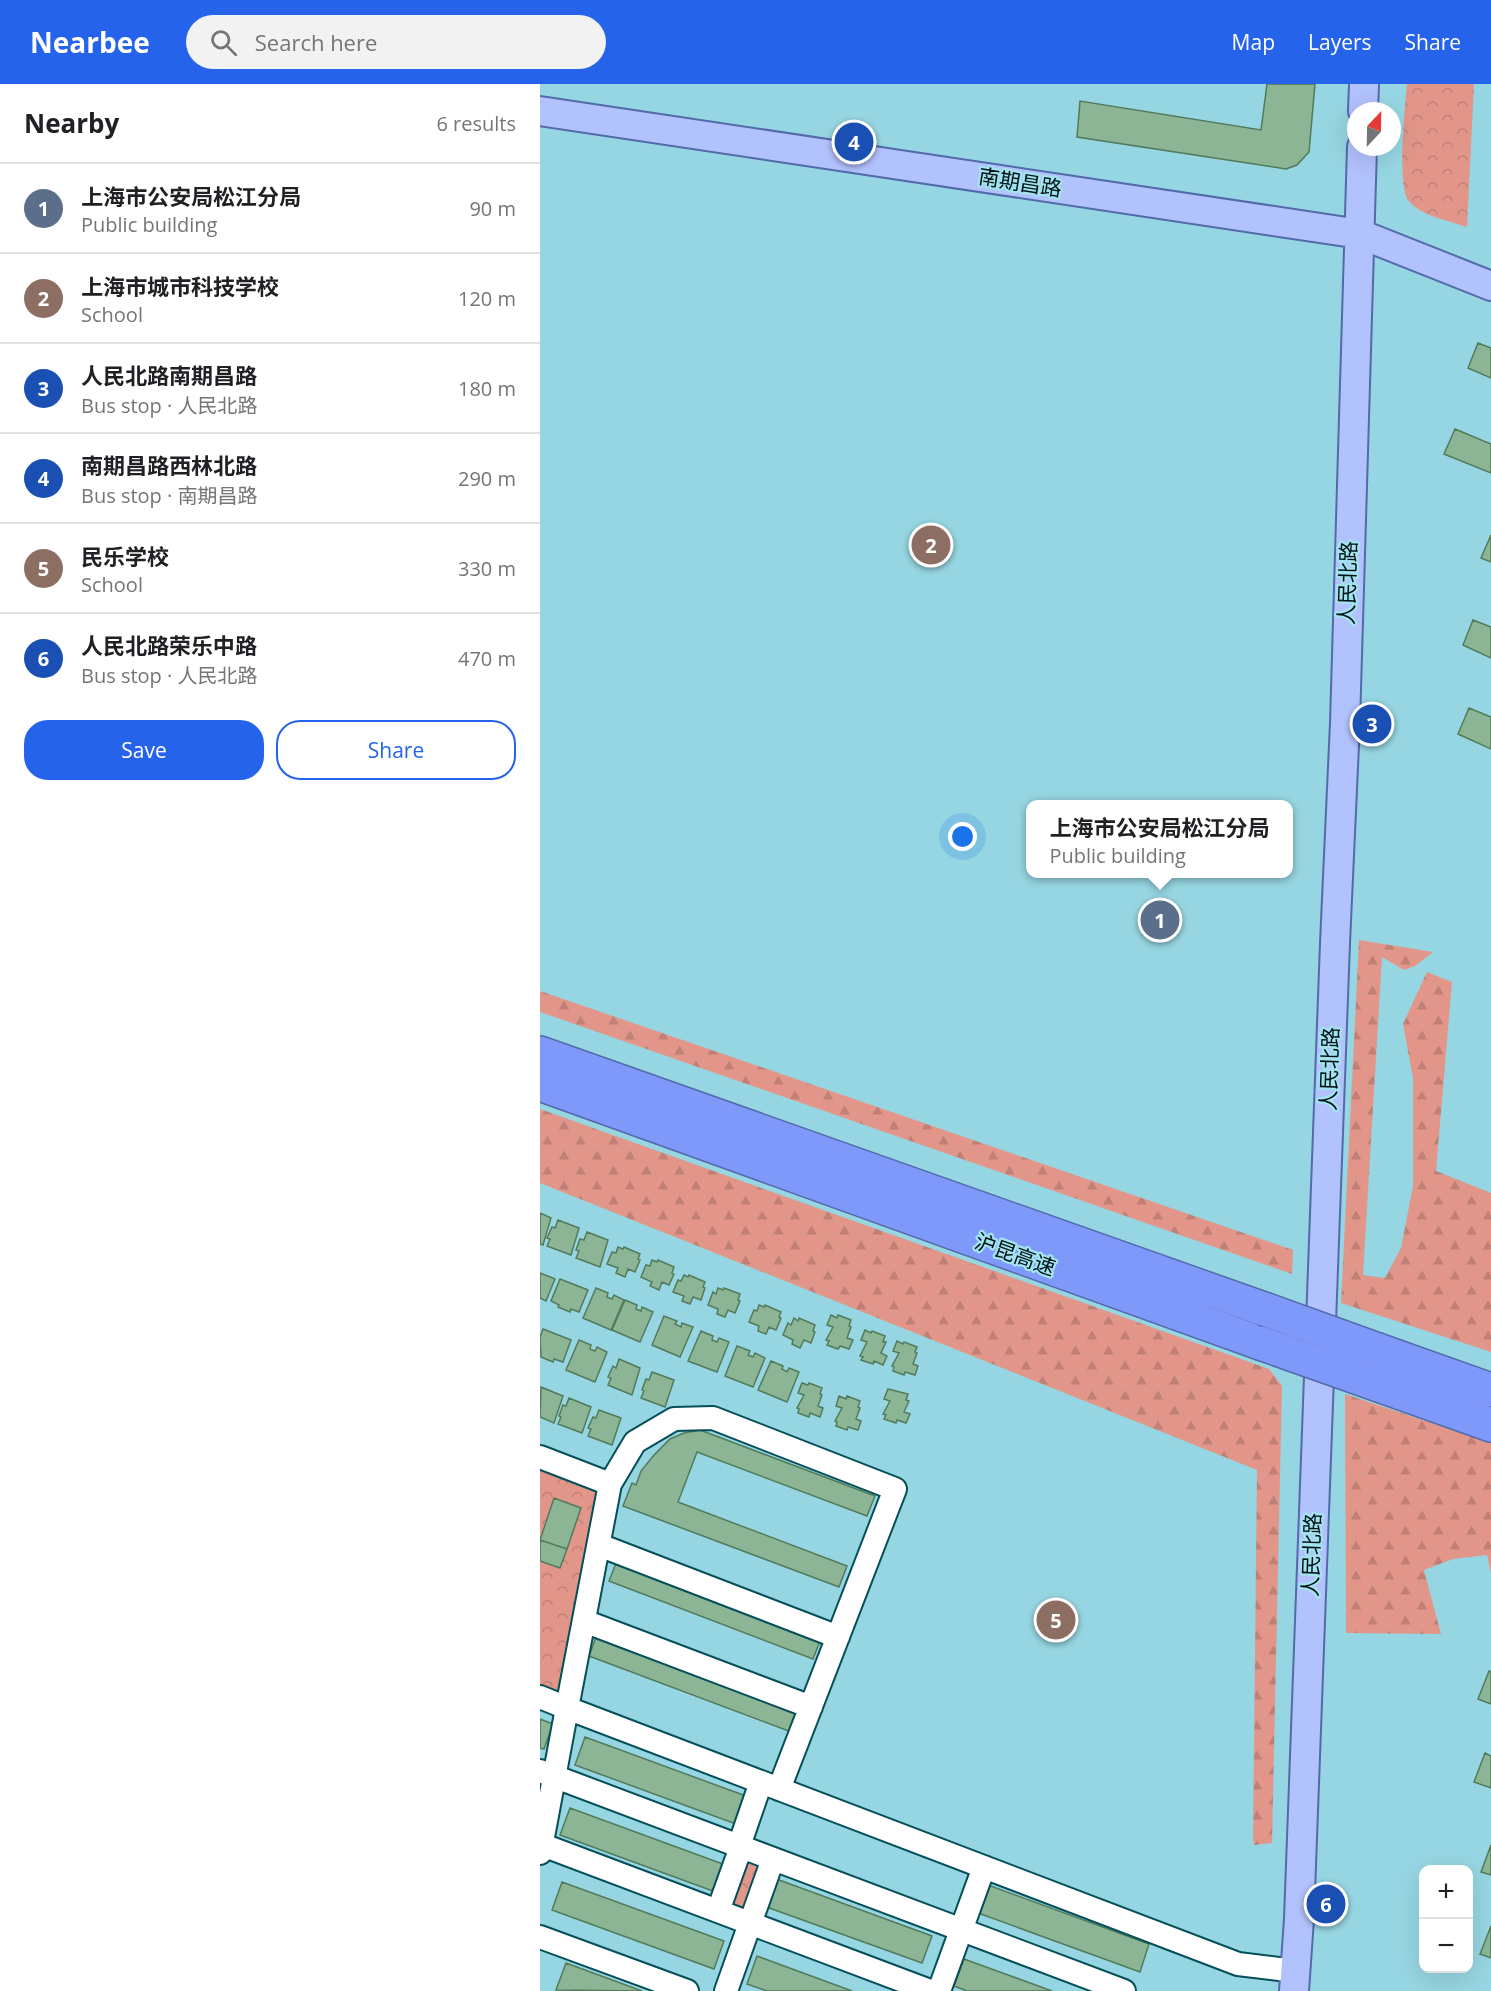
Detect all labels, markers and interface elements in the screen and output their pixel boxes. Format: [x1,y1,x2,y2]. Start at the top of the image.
search box [186,15,606,69]
text: Nearbee [30,23,150,61]
icon: search [207,26,240,59]
text: Search here [255,27,377,57]
text: Map [1232,28,1275,56]
text: Layers [1308,28,1372,56]
text: Share [1405,28,1461,56]
north arrow [1347,102,1401,156]
text: Nearby [24,105,119,141]
text: 6 results [436,110,516,137]
pin: 4 [834,120,874,164]
street label: 南期昌路 [976,162,1064,202]
text: 上海市公安局松江分局 [81,181,301,211]
text: 1 [38,195,49,222]
text: 90 m [469,195,516,222]
text: Public building [81,211,217,238]
text: 上海市城市科技学校 [81,271,279,301]
text: 2 [38,285,49,312]
text: 120 m [458,285,516,312]
text: School [81,301,143,328]
text: 人民北路南期昌路 [81,360,257,390]
text: 3 [38,375,49,402]
text: 180 m [458,375,516,402]
text: Bus stop · 人民北路 [81,392,257,419]
text: 南期昌路西林北路 [81,450,257,480]
text: 4 [38,465,49,492]
text: 290 m [458,465,516,492]
text: Bus stop · 南期昌路 [81,482,257,509]
pin: 2 [912,522,950,568]
text: 民乐学校 [81,541,169,571]
street label: 人民北路 [1332,541,1362,625]
text: 5 [38,555,49,582]
text: 330 m [458,555,516,582]
text: School [81,571,143,598]
text: 人民北路荣乐中路 [81,630,257,660]
text: 6 [38,645,49,672]
text: 470 m [458,645,516,672]
text: Bus stop · 人民北路 [81,662,257,689]
pin: 3 [1352,702,1392,746]
button: Save [24,720,264,780]
button: Share [276,720,516,780]
popup [1026,800,1293,878]
text: 上海市公安局松江分局 [1049,812,1270,842]
your location [948,822,977,851]
text: Public building [1049,842,1186,869]
pin: 1 [1140,898,1180,942]
street label: 人民北路 [1314,1027,1344,1111]
street label: 沪昆高速 [971,1227,1060,1282]
street label: 人民北路 [1296,1513,1326,1597]
pin: 5 [1036,1598,1076,1642]
map controls [1419,1865,1473,1973]
button: + [1419,1865,1473,1919]
pin: 6 [1306,1882,1346,1926]
button: − [1419,1919,1473,1973]

